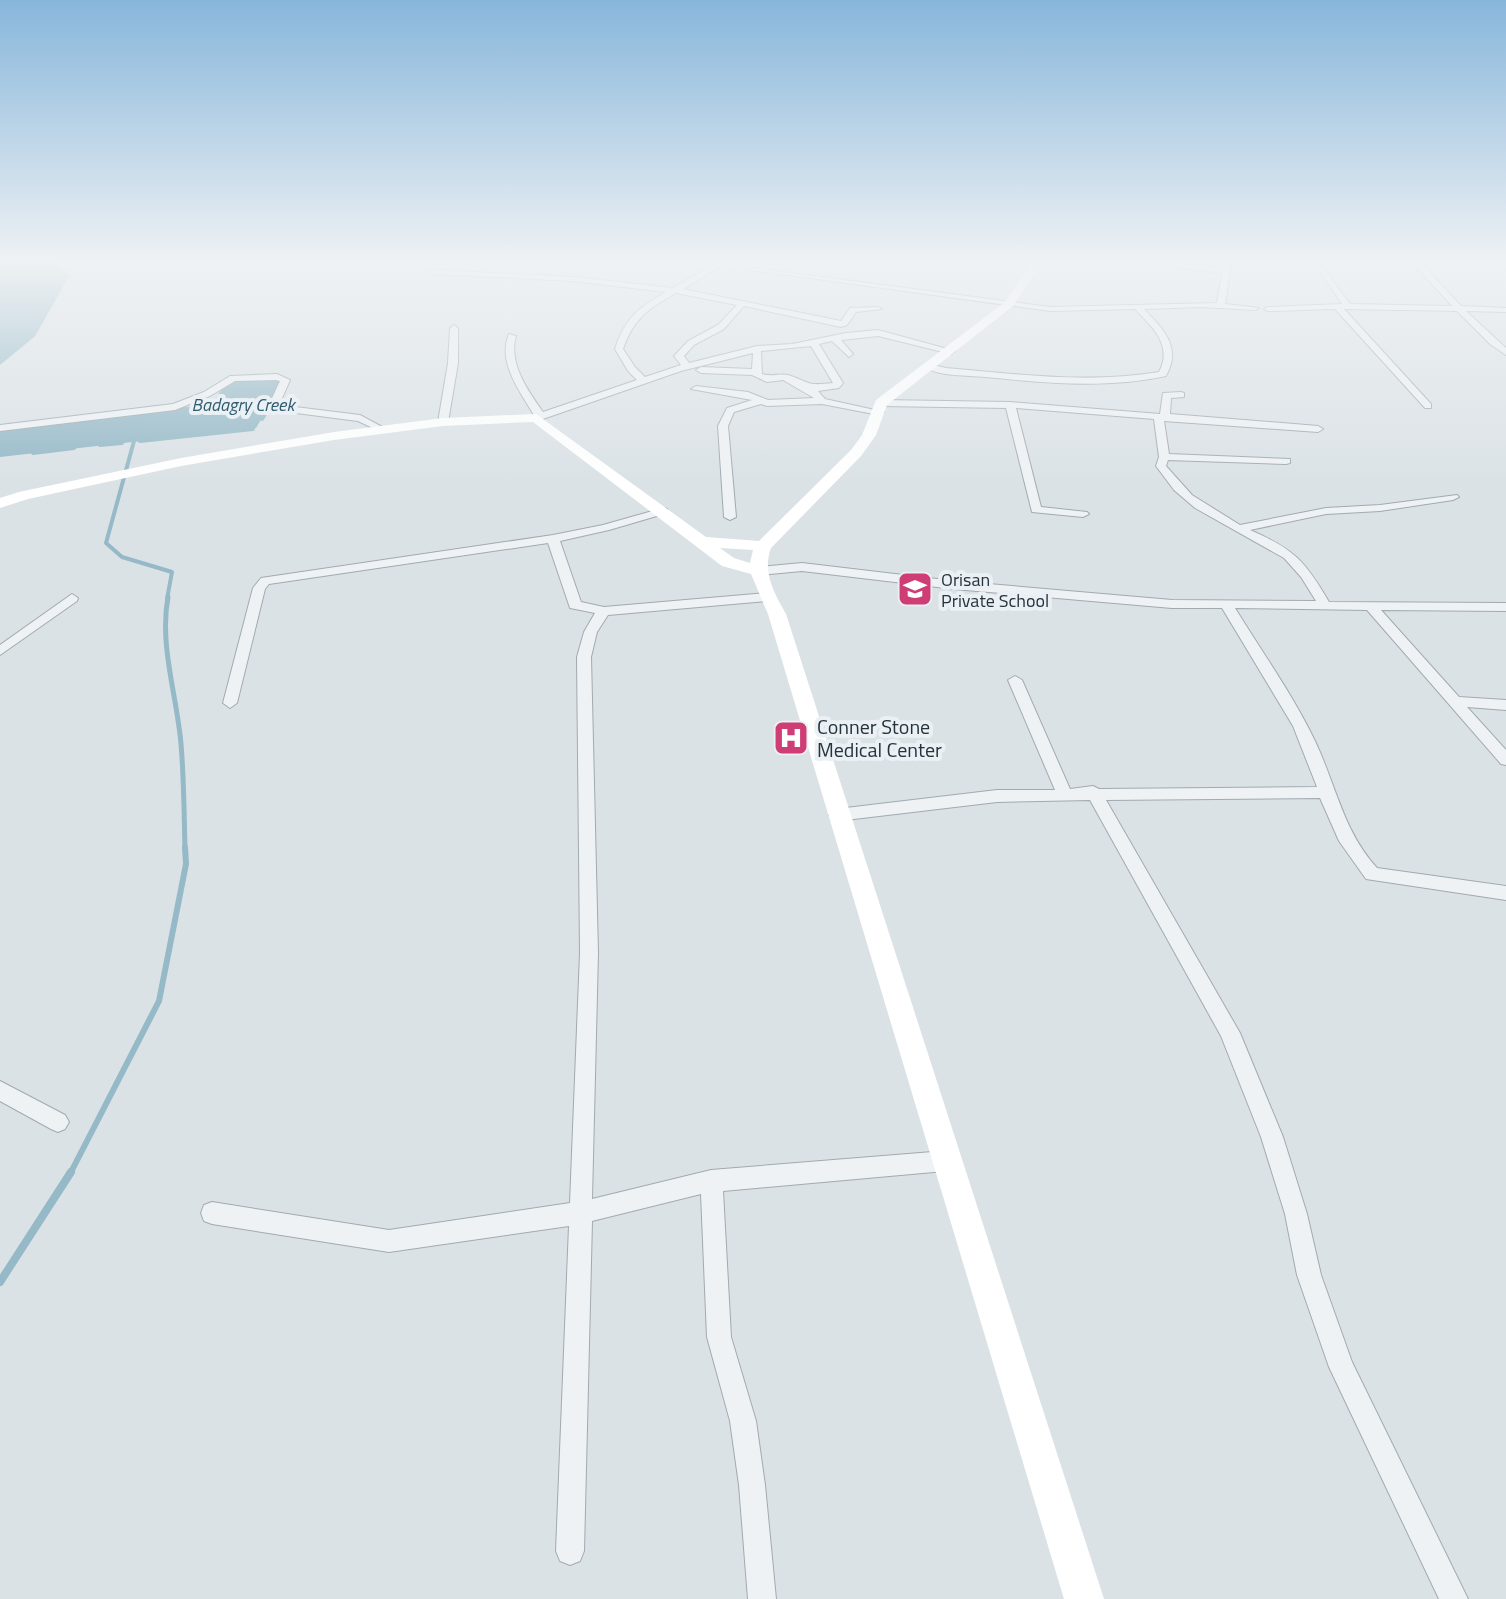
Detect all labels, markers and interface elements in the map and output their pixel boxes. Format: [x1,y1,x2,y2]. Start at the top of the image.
water label: Badagry Creek [192,391,296,418]
place label: Orisan Private School [941,566,1049,614]
school or university icon: Orisan Private School [896,570,934,608]
place label: Conner Stone Medical Center [817,711,942,765]
hospital icon: Conner Stone Medical Center [772,719,810,757]

